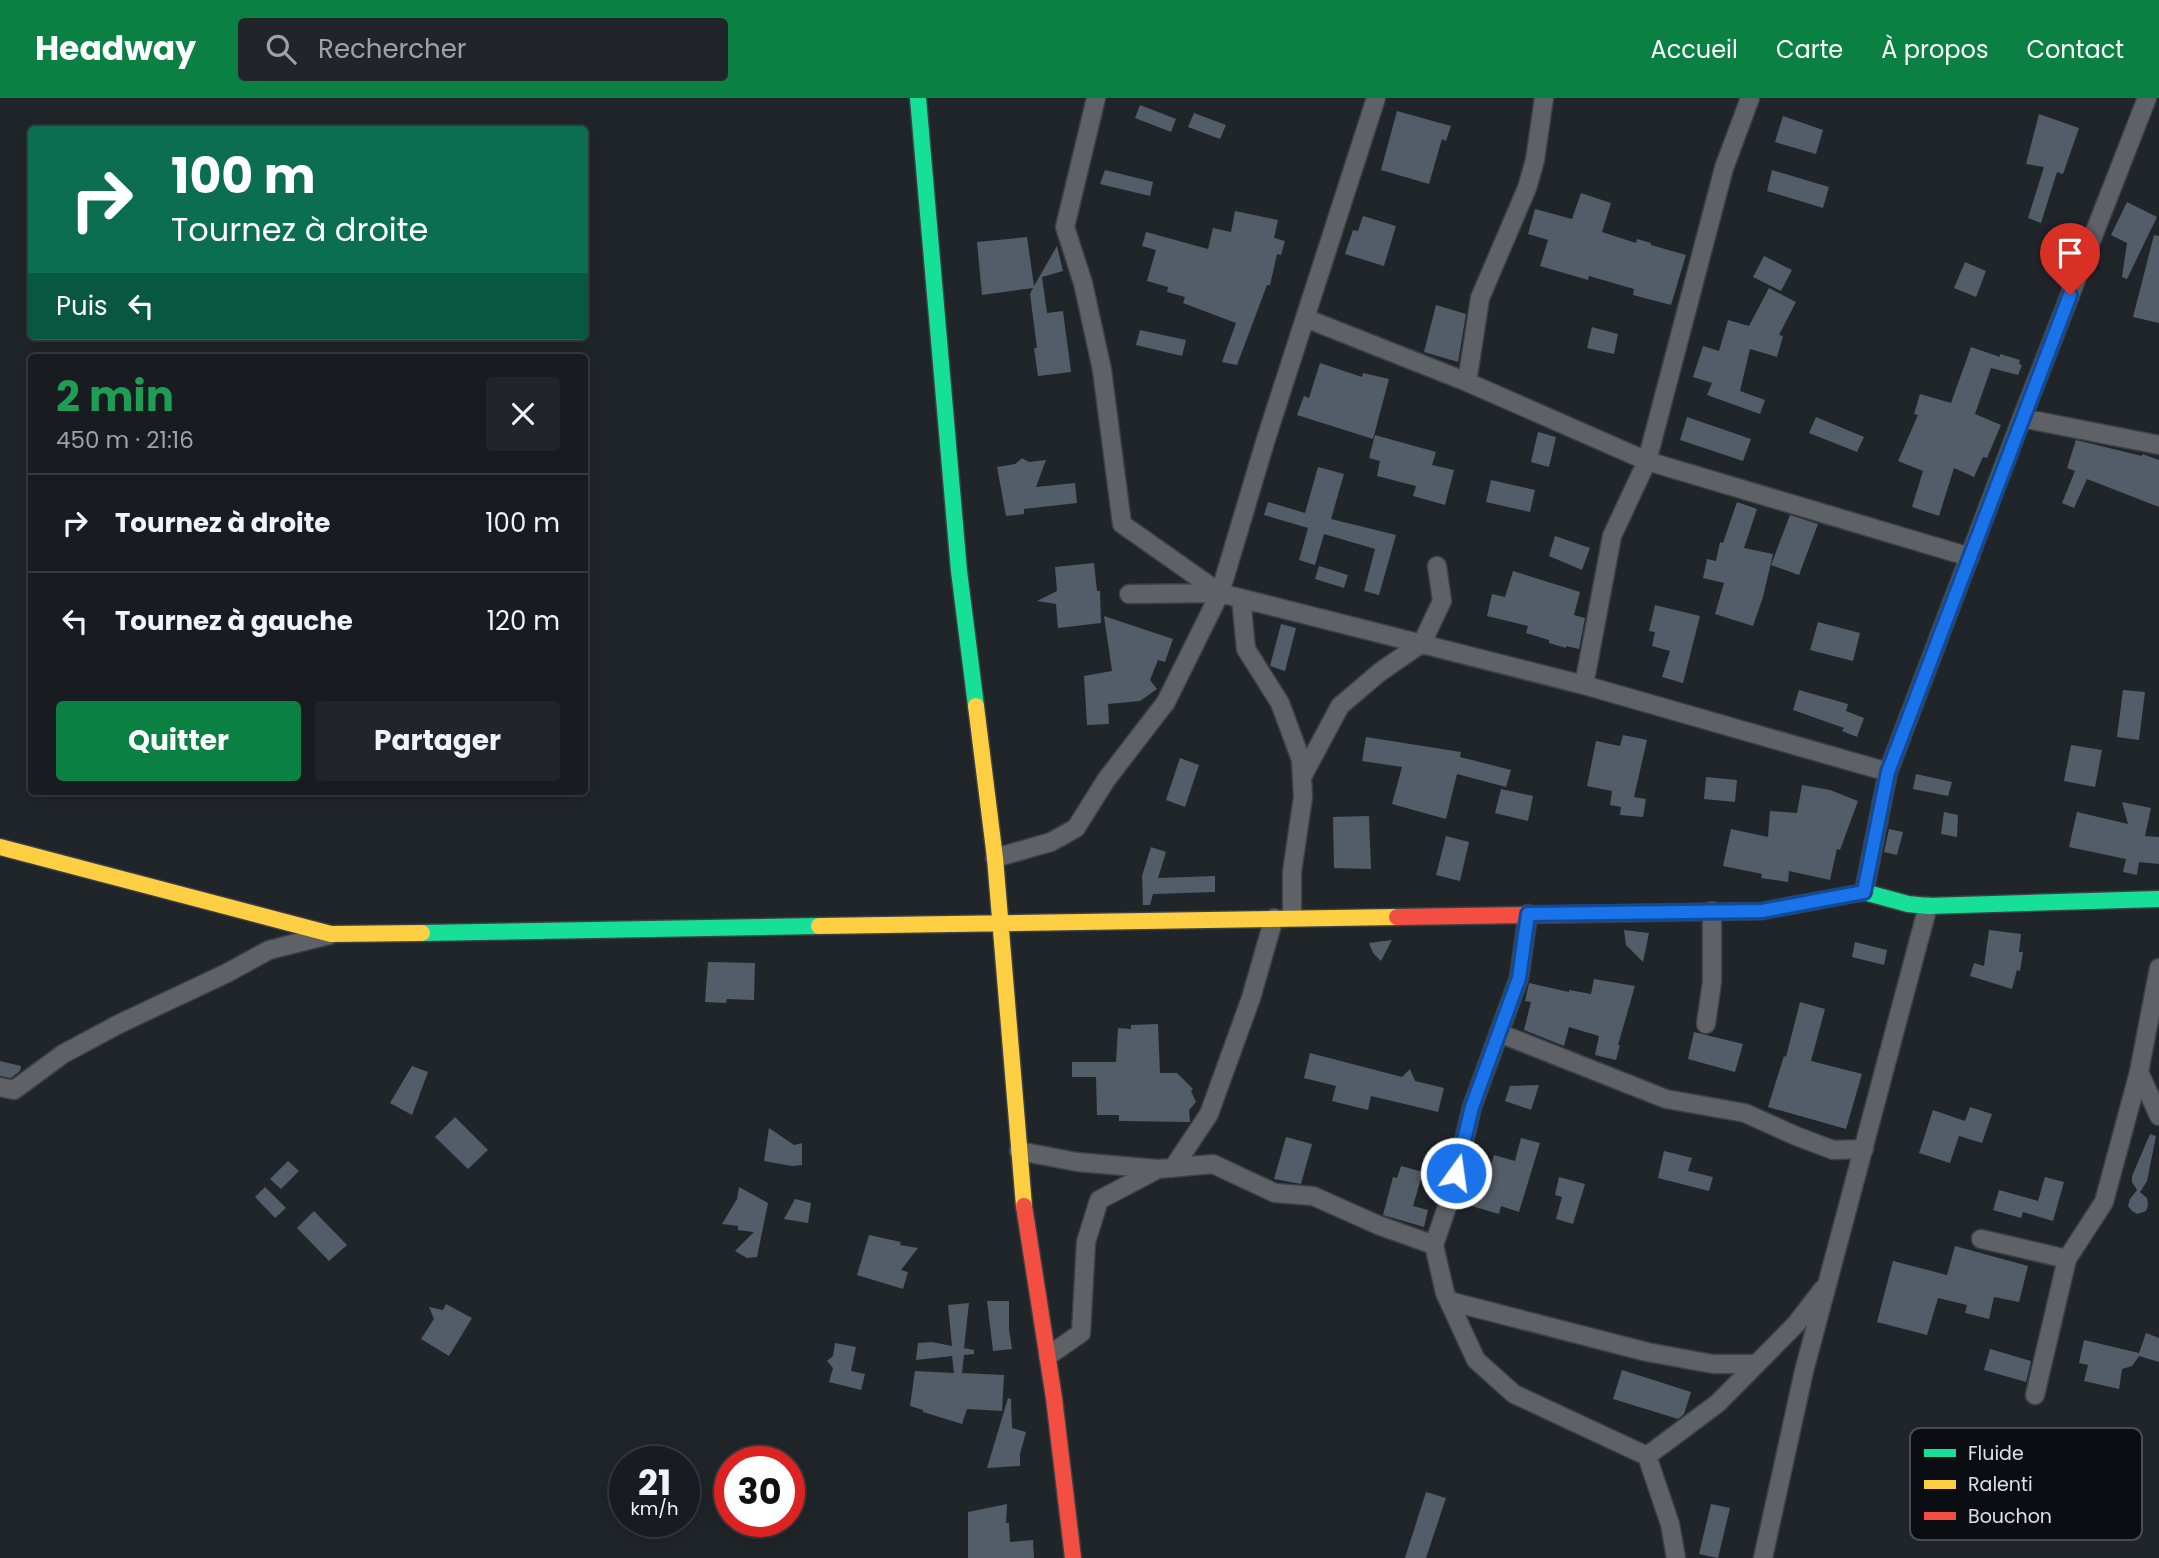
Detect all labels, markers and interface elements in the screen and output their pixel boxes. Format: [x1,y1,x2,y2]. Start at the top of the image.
search box [238,18,728,81]
text: Headway [35,25,196,72]
icon: search [262,30,300,68]
text: Rechercher [318,31,467,67]
text: Accueil [1651,33,1738,66]
text: Carte [1776,33,1843,66]
text: À propos [1881,33,1988,66]
text: Contact [2026,33,2124,66]
text: 100 m [171,142,316,210]
icon: right [56,154,147,245]
text: Tournez à droite [171,207,428,252]
pin [2040,223,2100,295]
icon: arrive [2051,234,2089,272]
icon: left [122,287,160,325]
text: Puis [56,288,108,324]
text: 2 min [56,367,174,426]
button: close [486,377,560,451]
text: 450 m · 21:16 [56,424,194,456]
icon: right [56,504,94,542]
text: Tournez à droite [115,505,330,541]
text: 100 m [485,505,560,541]
icon: left [56,602,94,640]
text: Tournez à gauche [115,603,353,639]
text: 120 m [487,603,560,639]
button: Quitter [56,701,301,781]
button: Partager [315,701,560,781]
position arrow [1419,1136,1493,1210]
legend [1910,1428,2142,1540]
text: Fluide [1968,1440,2024,1467]
speed limit sign: 30 [714,1446,805,1537]
text: 21 [638,1458,671,1507]
text: Ralenti [1968,1471,2033,1498]
text: km/h [631,1496,678,1521]
text: Bouchon [1968,1503,2052,1530]

